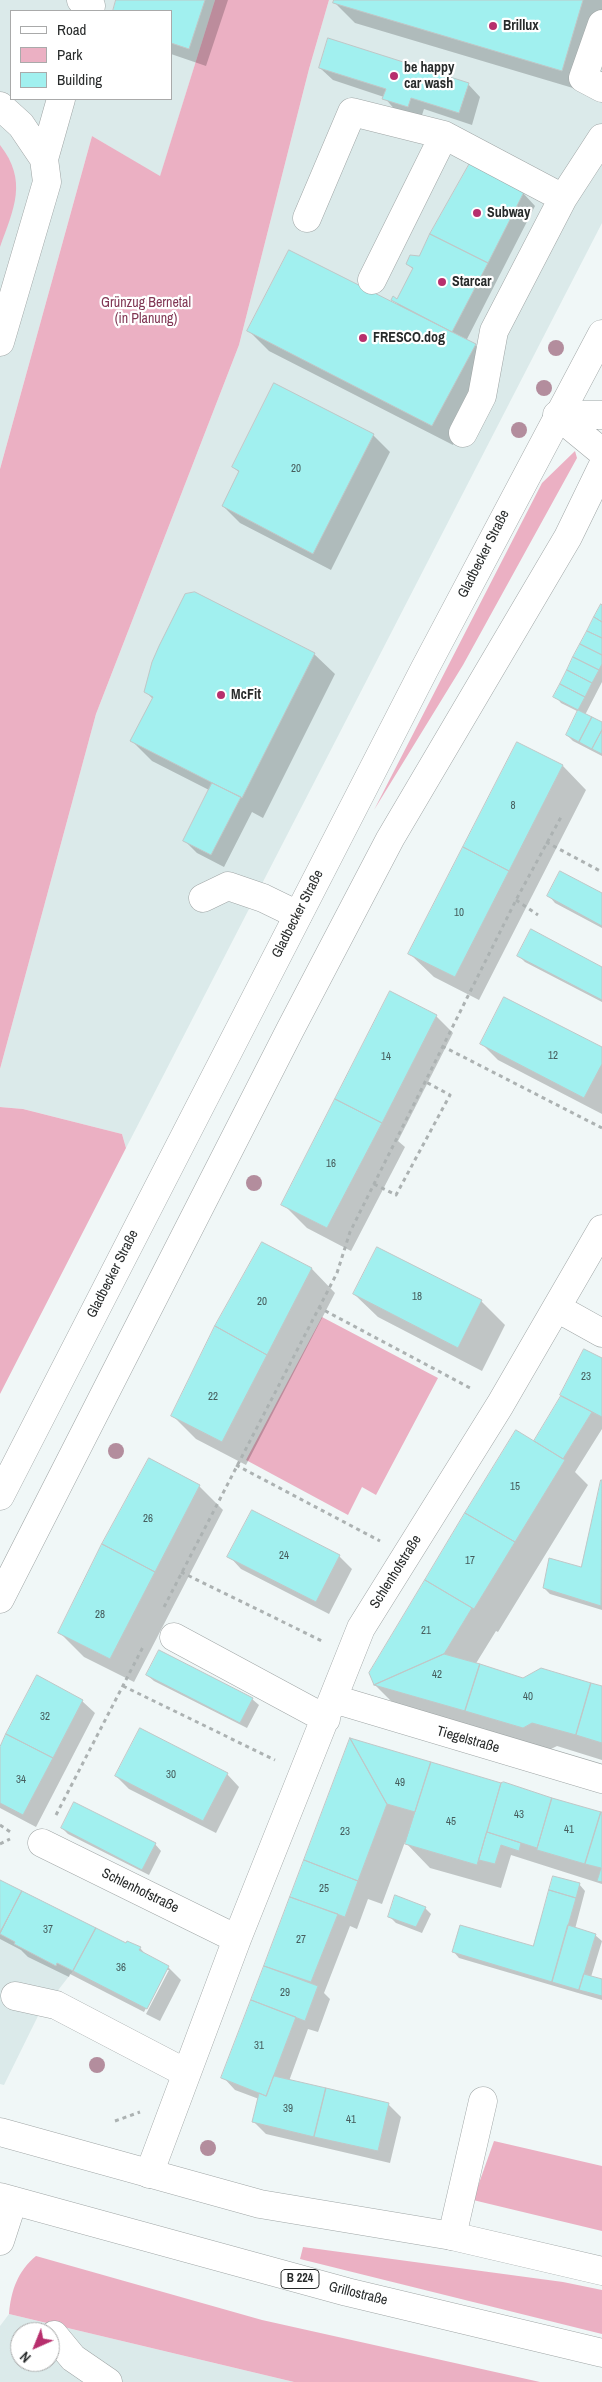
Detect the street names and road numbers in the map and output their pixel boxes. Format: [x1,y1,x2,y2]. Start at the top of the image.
street label: Gladbecker Straße [455,507,513,601]
street label: Gladbecker Straße [269,867,327,961]
street label: Gladbecker Straße [84,1227,142,1321]
street label: Schlenhofstraße [367,1532,425,1612]
street label: Tiegelstraße [435,1723,501,1757]
street label: Schlenhofstraße [99,1865,181,1917]
road number: B 224 [281,2270,319,2288]
street label: Grillostraße [327,2279,389,2309]

